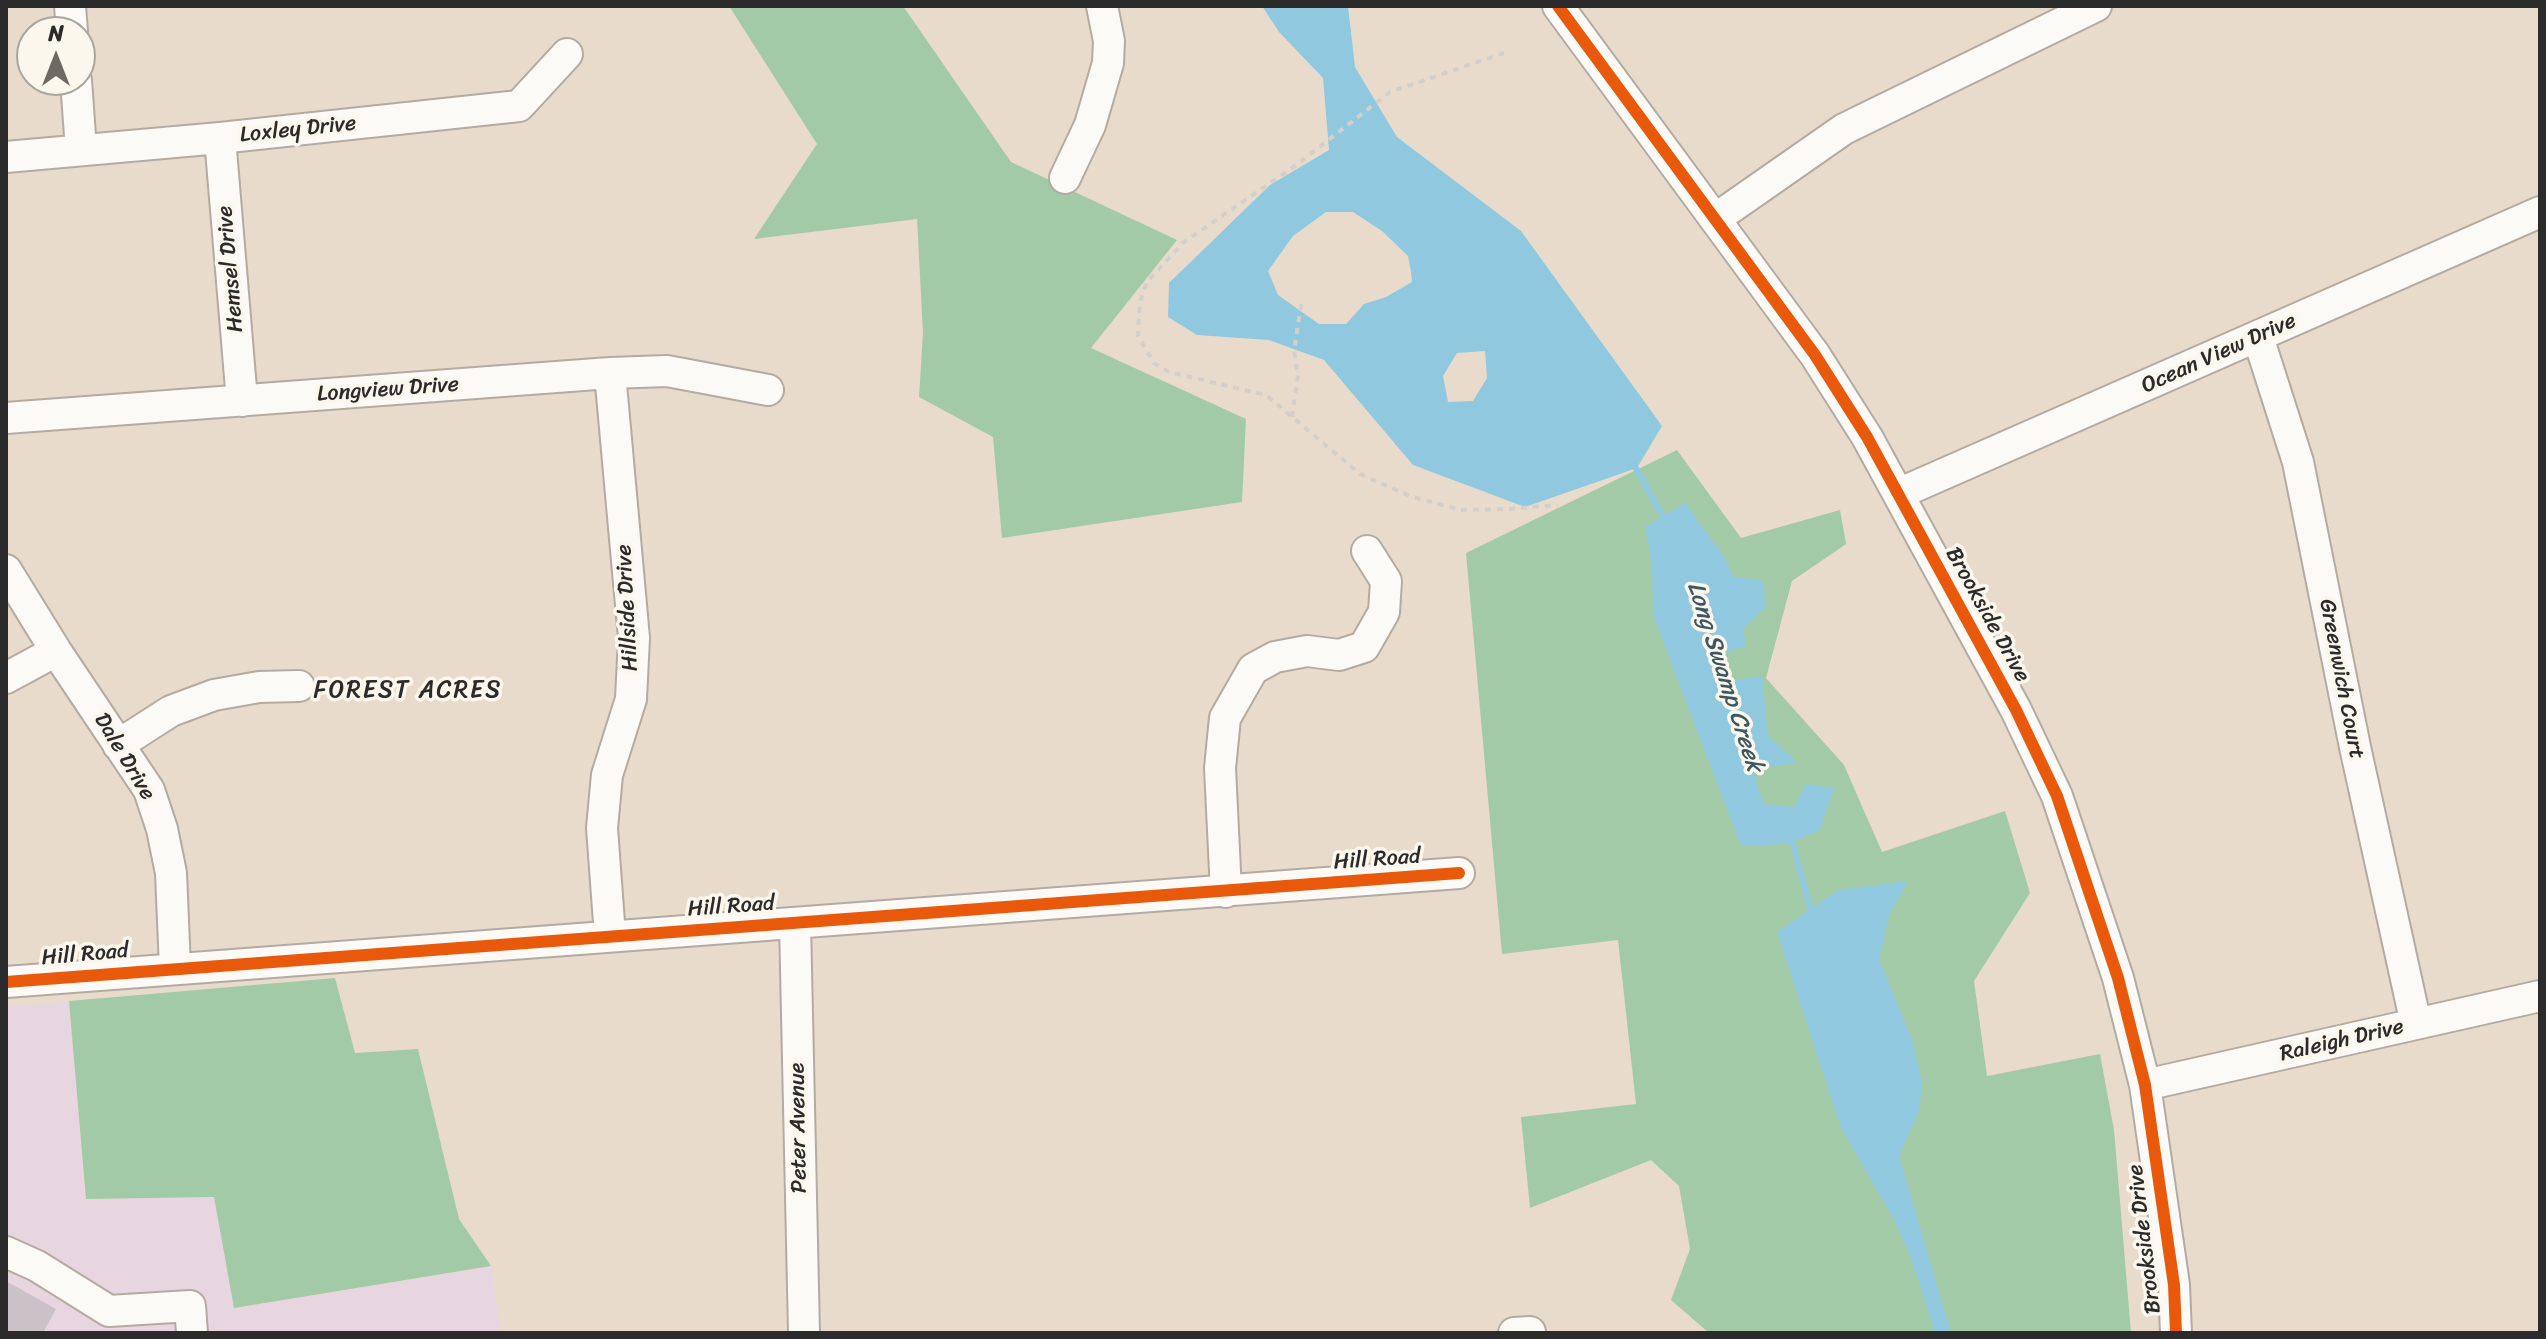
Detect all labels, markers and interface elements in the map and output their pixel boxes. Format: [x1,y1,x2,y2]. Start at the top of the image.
text: N [48,14,64,53]
north arrow [16,16,96,96]
street label: Loxley Drive [238,111,358,149]
street label: Hemsel Drive [212,205,250,333]
street label: Ocean View Drive [2138,308,2300,400]
street label: Longview Drive [316,372,460,408]
street label: Brookside Drive [1939,543,2035,687]
street label: Hillside Drive [611,544,645,672]
water label: Long Swamp Creek [1680,578,1768,776]
street label: Greenwich Court [2313,597,2369,761]
district label: FOREST ACRES [316,677,500,705]
street label: Dale Drive [88,709,160,805]
street label: Hill Road [1333,844,1421,876]
street label: Hill Road [687,891,775,923]
street label: Hill Road [40,938,130,972]
street label: Raleigh Drive [2278,1014,2406,1068]
street label: Peter Avenue [785,1063,813,1193]
street label: Brookside Drive [2123,1163,2167,1315]

